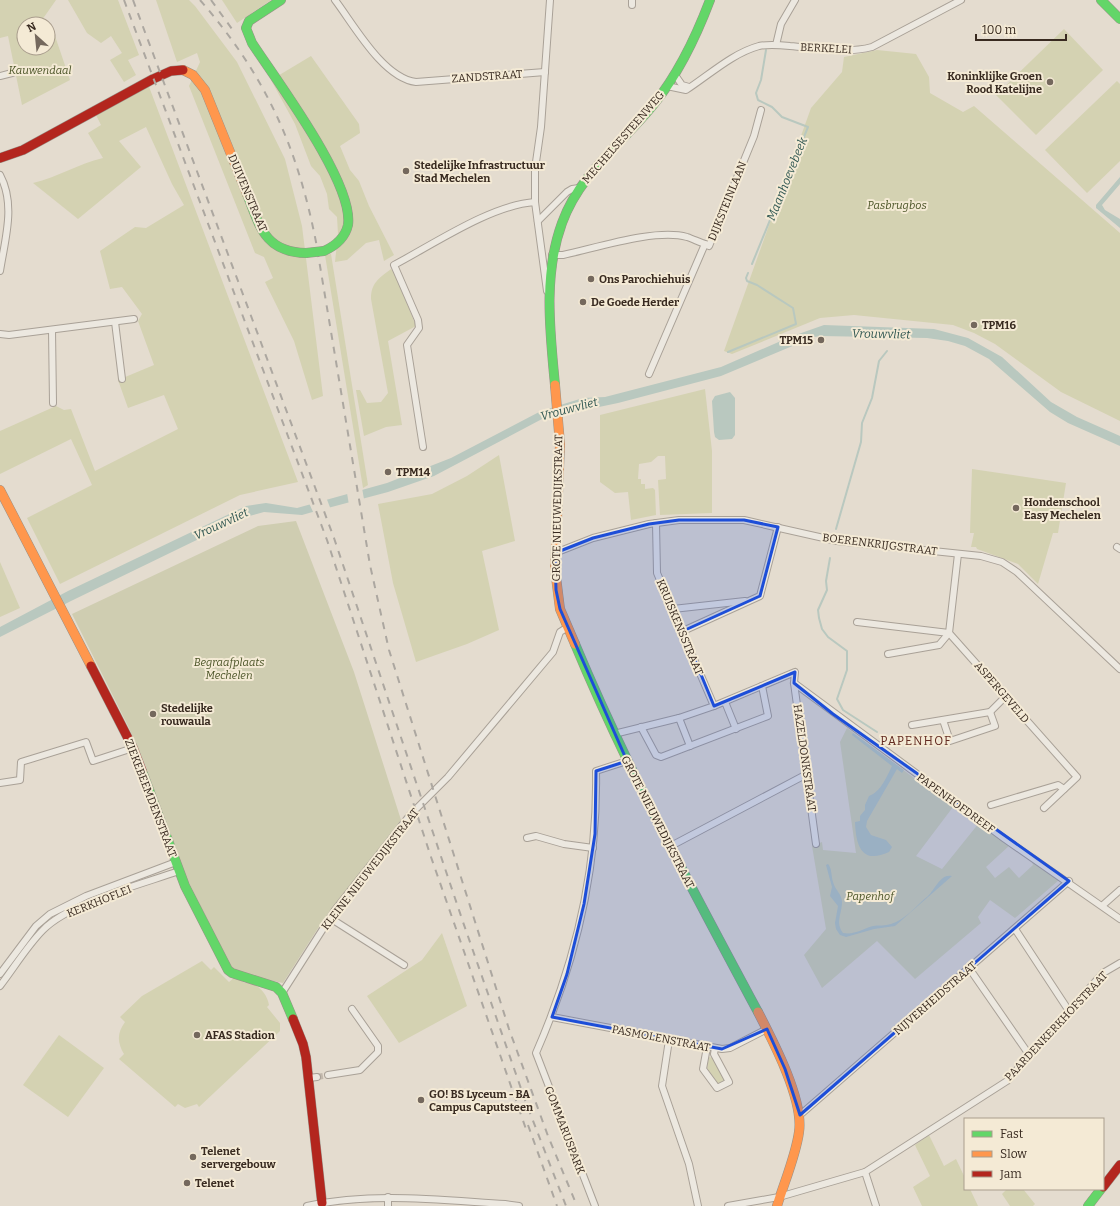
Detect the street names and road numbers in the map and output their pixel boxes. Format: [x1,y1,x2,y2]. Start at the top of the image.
street label: BERKELEI [800,41,852,56]
street label: ZANDSTRAAT [451,67,524,85]
street label: MECHELSESTEENWEG [580,88,667,186]
street label: DUIVENSTRAAT [225,152,270,234]
street label: DIJKSTEINLAAN [706,159,749,243]
street label: GROTE NIEUWEDIJKSTRAAT [550,434,565,582]
street label: BOERENKRIJGSTRAAT [822,531,939,558]
street label: KRUISKENSSTRAAT [653,577,706,678]
street label: ASPERGEVELD [972,659,1032,726]
street label: HAZELDONKSTRAAT [791,703,819,813]
street label: ZIEKEBEEMDENSTRAAT [122,737,179,860]
street label: GROTE NIEUWEDIJKSTRAAT [618,754,697,891]
street label: PAPENHOFDREEF [914,771,997,836]
street label: KLEINE NIEUWEDIJKSTRAAT [319,805,422,933]
street label: KERKHOFLEI [65,883,134,920]
street label: NIJVERHEIDSTRAAT [891,959,980,1038]
street label: PAARDENKERKHOFSTRAAT [1002,969,1111,1084]
street label: PASMOLENSTRAAT [611,1023,712,1055]
street label: GOMMARUSPARK [542,1084,587,1176]

